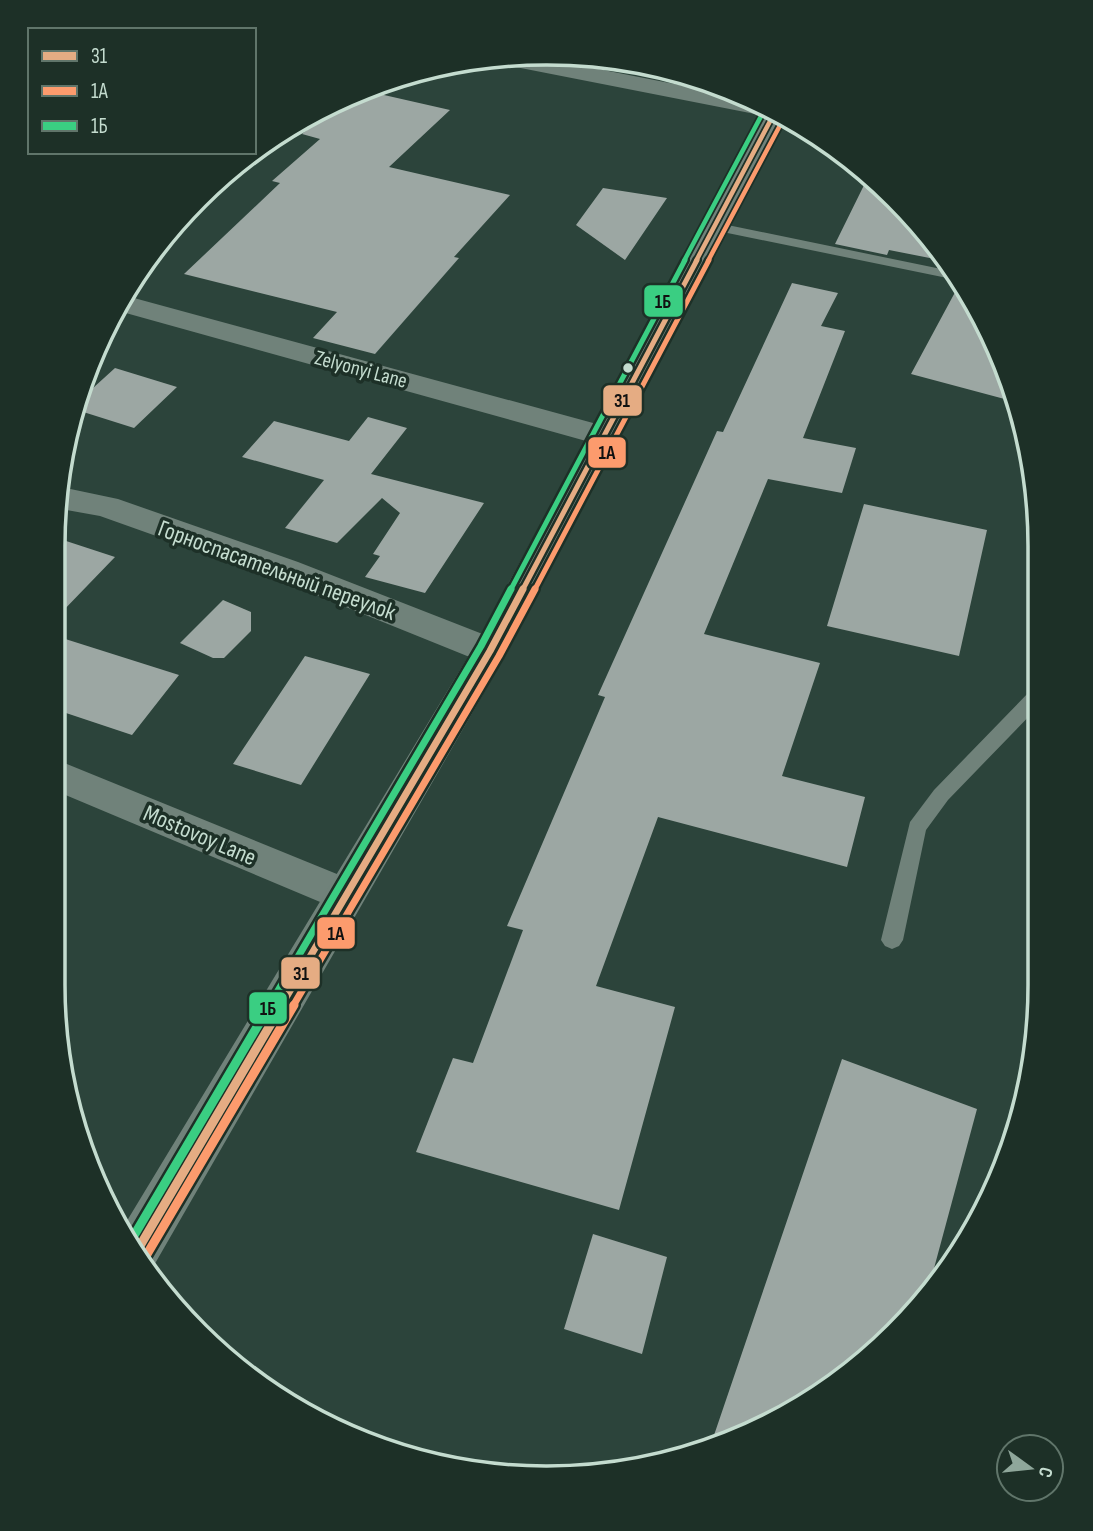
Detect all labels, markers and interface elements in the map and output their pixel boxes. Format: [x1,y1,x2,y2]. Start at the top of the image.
legend [28,28,256,154]
text: 31 [91,44,108,69]
text: 1А [91,79,109,104]
text: 1Б [91,114,108,139]
line badge: 1Б [643,284,684,318]
text: 1Б [655,291,671,314]
street label: Zelyonyi Lane [312,345,410,394]
unlabelled marker [621,361,635,375]
line badge: 31 [602,384,643,417]
text: 31 [614,390,631,413]
line badge: 1А [587,436,627,469]
text: 1А [599,442,616,465]
street label: Горноспасательный переулок [154,514,401,627]
street label: Mostovoy Lane [139,799,261,872]
line badge: 1А [316,916,356,950]
text: 1А [328,923,345,946]
line badge: 31 [280,956,321,990]
text: 31 [293,963,310,986]
line badge: 1Б [248,991,288,1025]
text: 1Б [260,998,276,1021]
north arrow [995,1433,1065,1503]
text: С [1033,1464,1057,1480]

